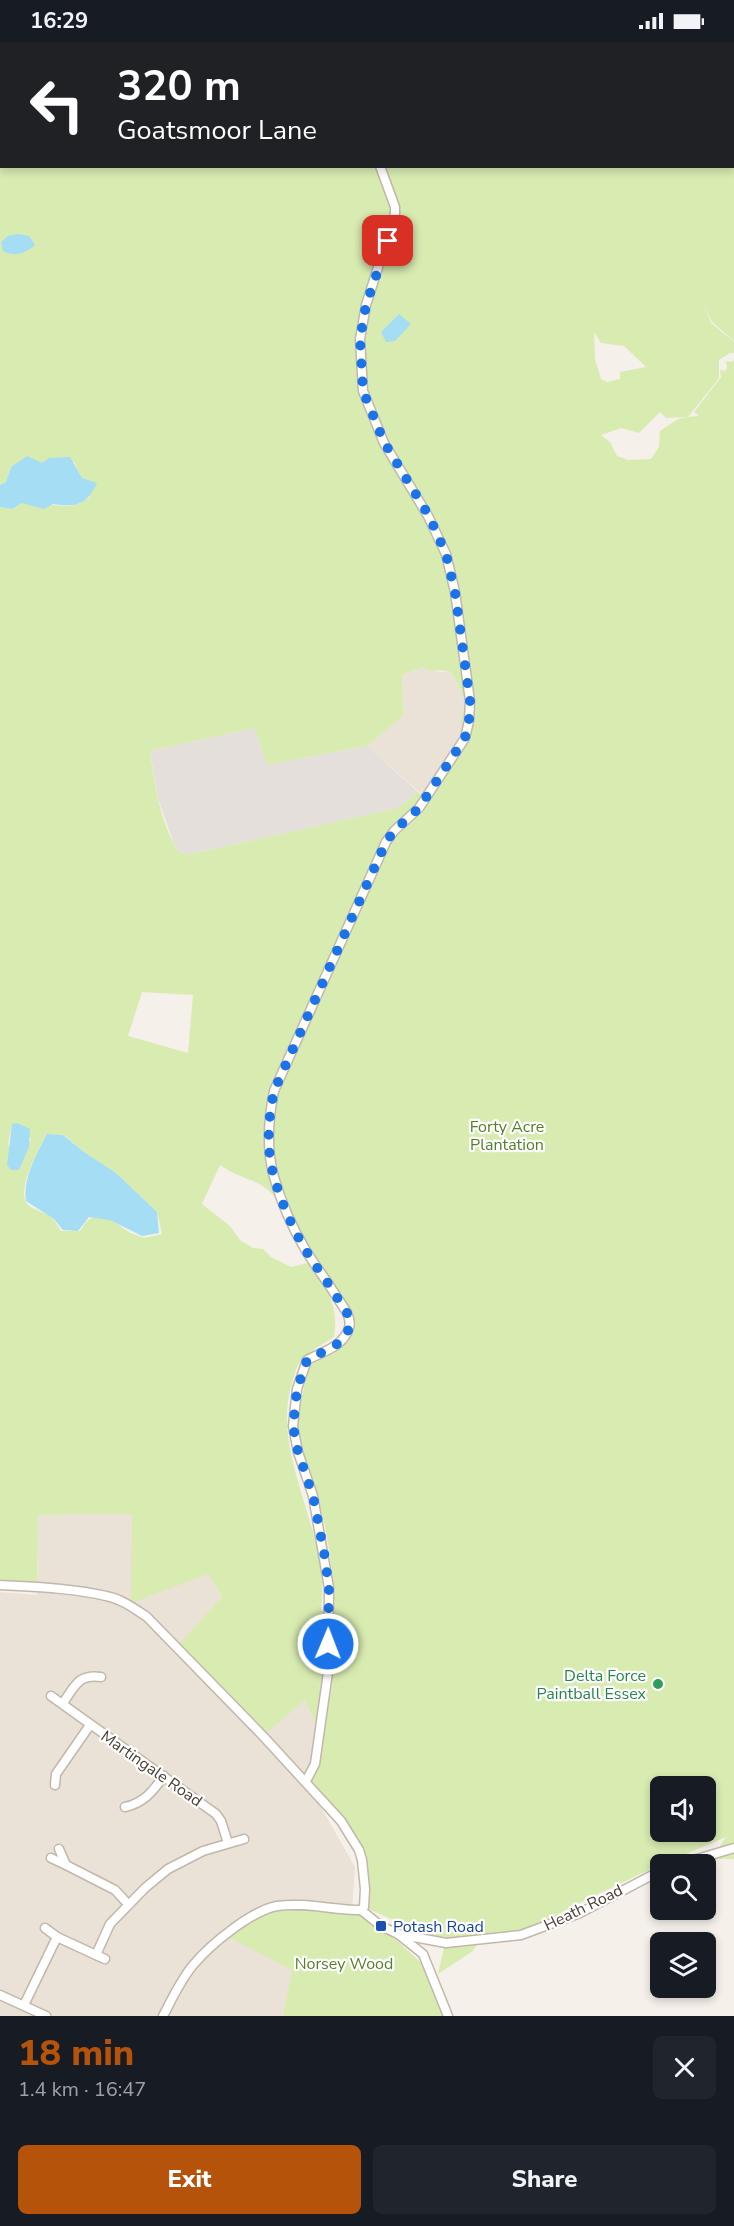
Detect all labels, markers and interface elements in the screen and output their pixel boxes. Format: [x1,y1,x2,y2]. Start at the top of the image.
text: 16:29 [30,6,88,36]
text: 320 m [117,58,241,115]
icon: left [18,66,96,144]
text: Goatsmoor Lane [117,112,317,149]
pin [362,215,413,266]
icon: arrive [371,224,404,257]
park label: Forty Acre Plantation [470,1116,544,1156]
position arrow [296,1612,360,1676]
place label: Delta Force Paintball Essex [537,1665,647,1705]
marker: Delta Force Paintball Essex [651,1677,665,1691]
street label: Martingale Road [96,1726,207,1812]
map controls [650,1776,716,1998]
button: sound [650,1776,716,1842]
button: search [650,1854,716,1920]
street label: Heath Road [540,1879,627,1936]
place label: Potash Road [393,1916,484,1938]
marker: Potash Road [374,1919,388,1933]
button: layers [650,1932,716,1998]
park label: Norsey Wood [295,1953,393,1975]
text: 18 min [18,2029,134,2078]
button: close [653,2036,716,2099]
text: 1.4 km · 16:47 [18,2076,146,2103]
button: Exit [18,2145,361,2214]
button: Share [373,2145,716,2214]

